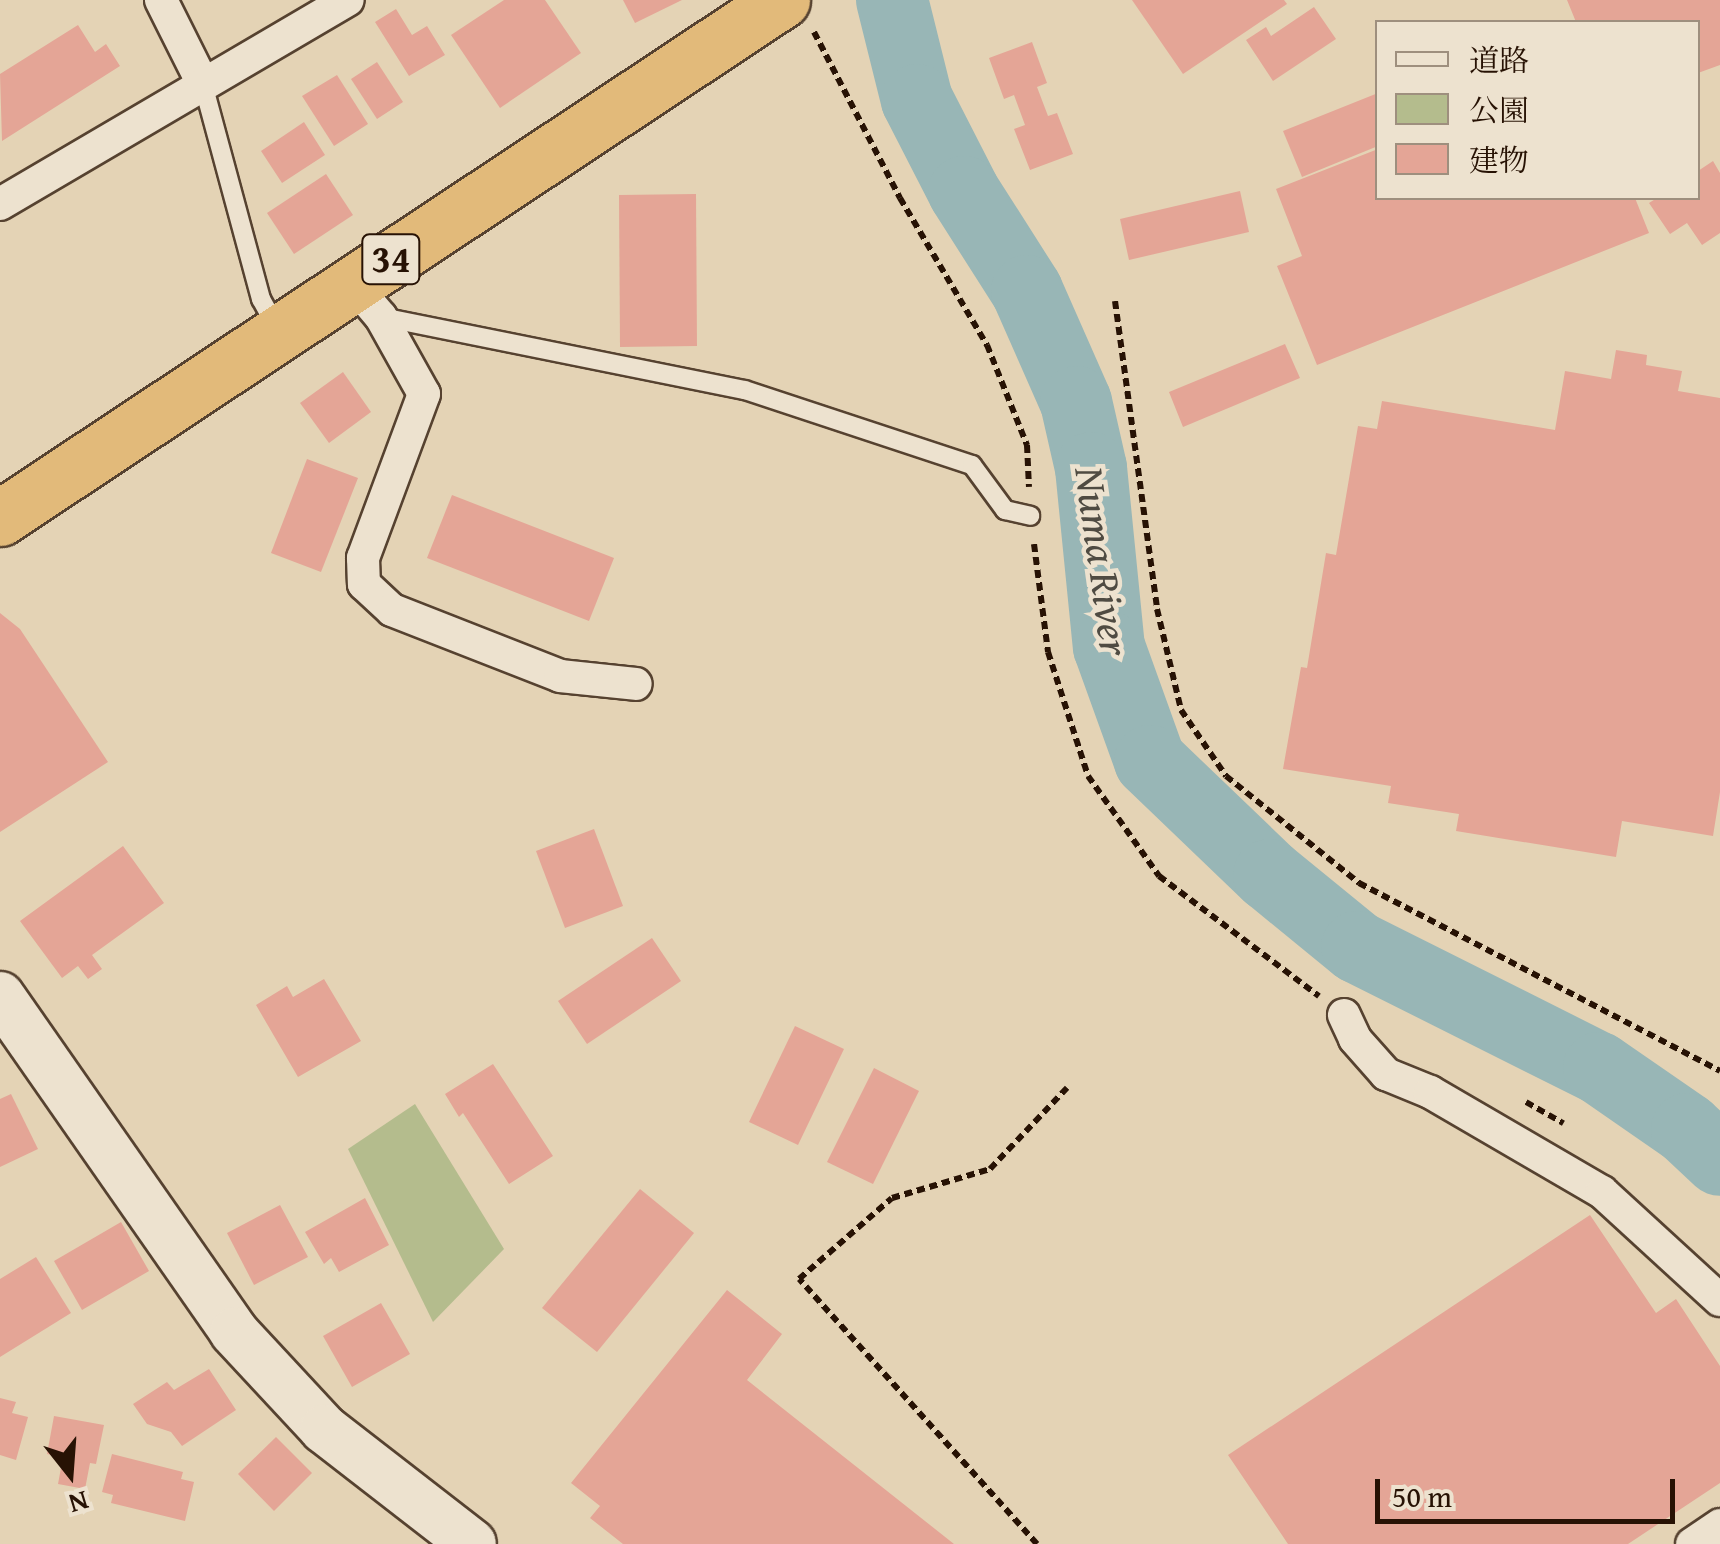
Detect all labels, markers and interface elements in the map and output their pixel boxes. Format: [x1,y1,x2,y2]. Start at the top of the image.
legend [1375,20,1700,200]
text: 道路 [1469,38,1529,82]
text: 公園 [1469,88,1529,132]
text: 建物 [1469,138,1529,182]
road number: 34 [361,226,421,292]
water label: Numa River [1065,463,1141,659]
north arrow [20,1424,120,1524]
scale bar [1380,1459,1680,1521]
text: 50 m [1392,1474,1452,1518]
text: N [64,1481,94,1526]

